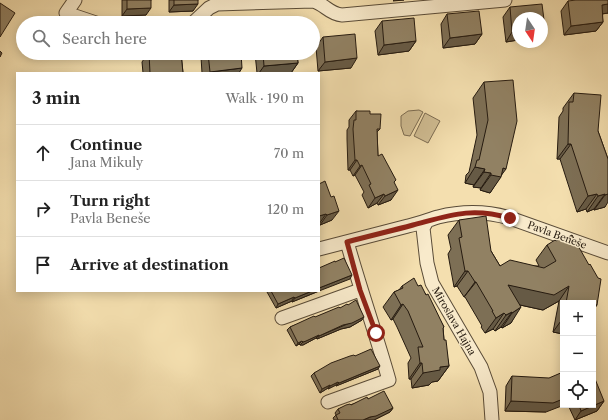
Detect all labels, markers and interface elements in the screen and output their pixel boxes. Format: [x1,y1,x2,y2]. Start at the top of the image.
north arrow [512,12,548,48]
search box [16,16,320,60]
icon: search [30,27,52,49]
text: Search here [62,29,147,48]
text: 3 min [32,88,81,108]
text: Walk · 190 m [225,90,304,106]
text: Continue [70,135,142,154]
icon: ahead [32,142,54,164]
text: 70 m [274,145,304,161]
text: Jana Mikuly [70,154,143,170]
text: Turn right [70,191,150,210]
icon: right [32,198,54,220]
text: 120 m [267,201,304,217]
route end [501,209,519,227]
text: Pavla Beneše [70,210,151,226]
street label: Pavla Beneše [526,218,589,252]
icon: arrive [32,254,54,276]
text: Arrive at destination [70,255,229,274]
street label: Miroslava Hajna [429,284,479,358]
map controls [560,300,596,408]
button: + [560,300,596,336]
route start [367,324,385,342]
button: − [560,336,596,372]
button: locate [560,372,596,408]

